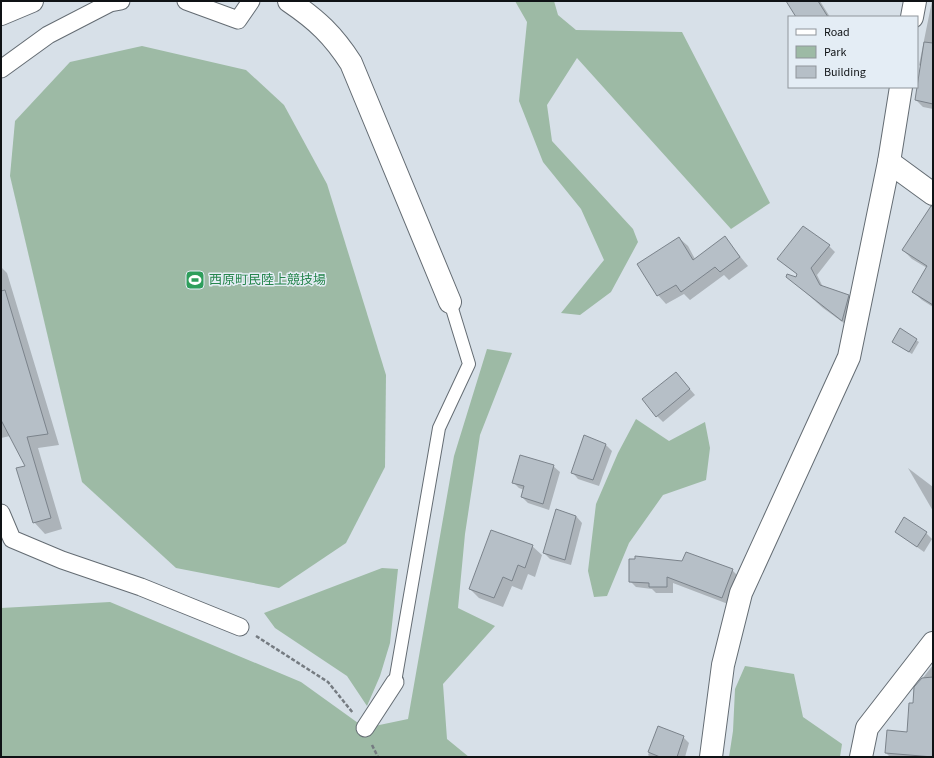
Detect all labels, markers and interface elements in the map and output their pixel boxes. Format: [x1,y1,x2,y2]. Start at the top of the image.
legend [788,16,918,88]
text: Road [824,24,850,41]
text: Park [824,44,846,61]
text: Building [824,64,866,81]
sports icon: 西原町民陸上競技場 [184,269,206,291]
place label: 西原町民陸上競技場 [209,271,326,289]

